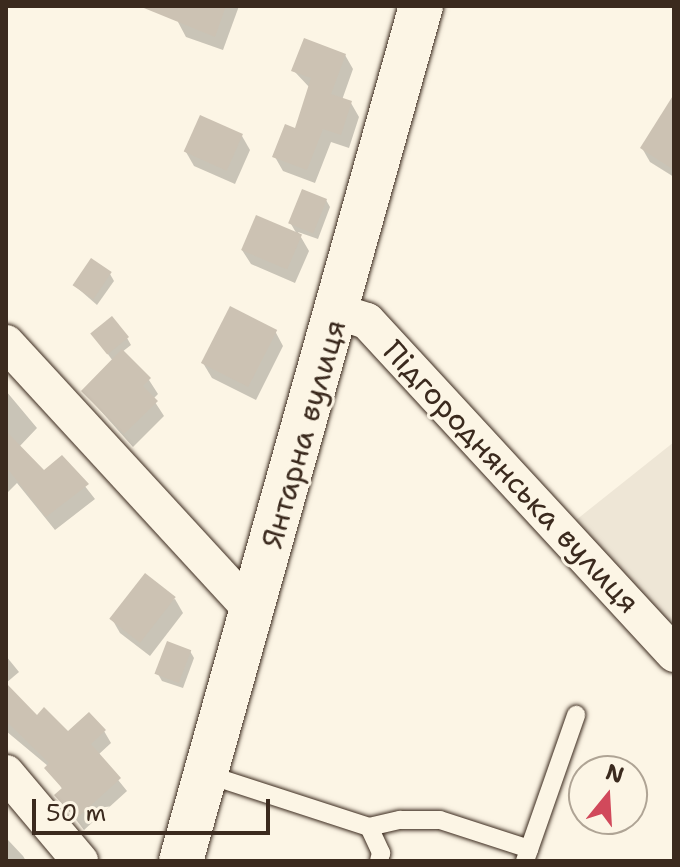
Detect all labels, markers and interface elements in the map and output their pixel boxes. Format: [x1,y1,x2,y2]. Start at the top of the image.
street label: Янтарна вулиця [254,316,354,552]
street label: Підгороднянська вулиця [375,333,647,621]
north arrow [568,755,648,835]
text: N [602,757,628,790]
scale bar [36,783,274,833]
text: 50 m [46,797,106,829]

